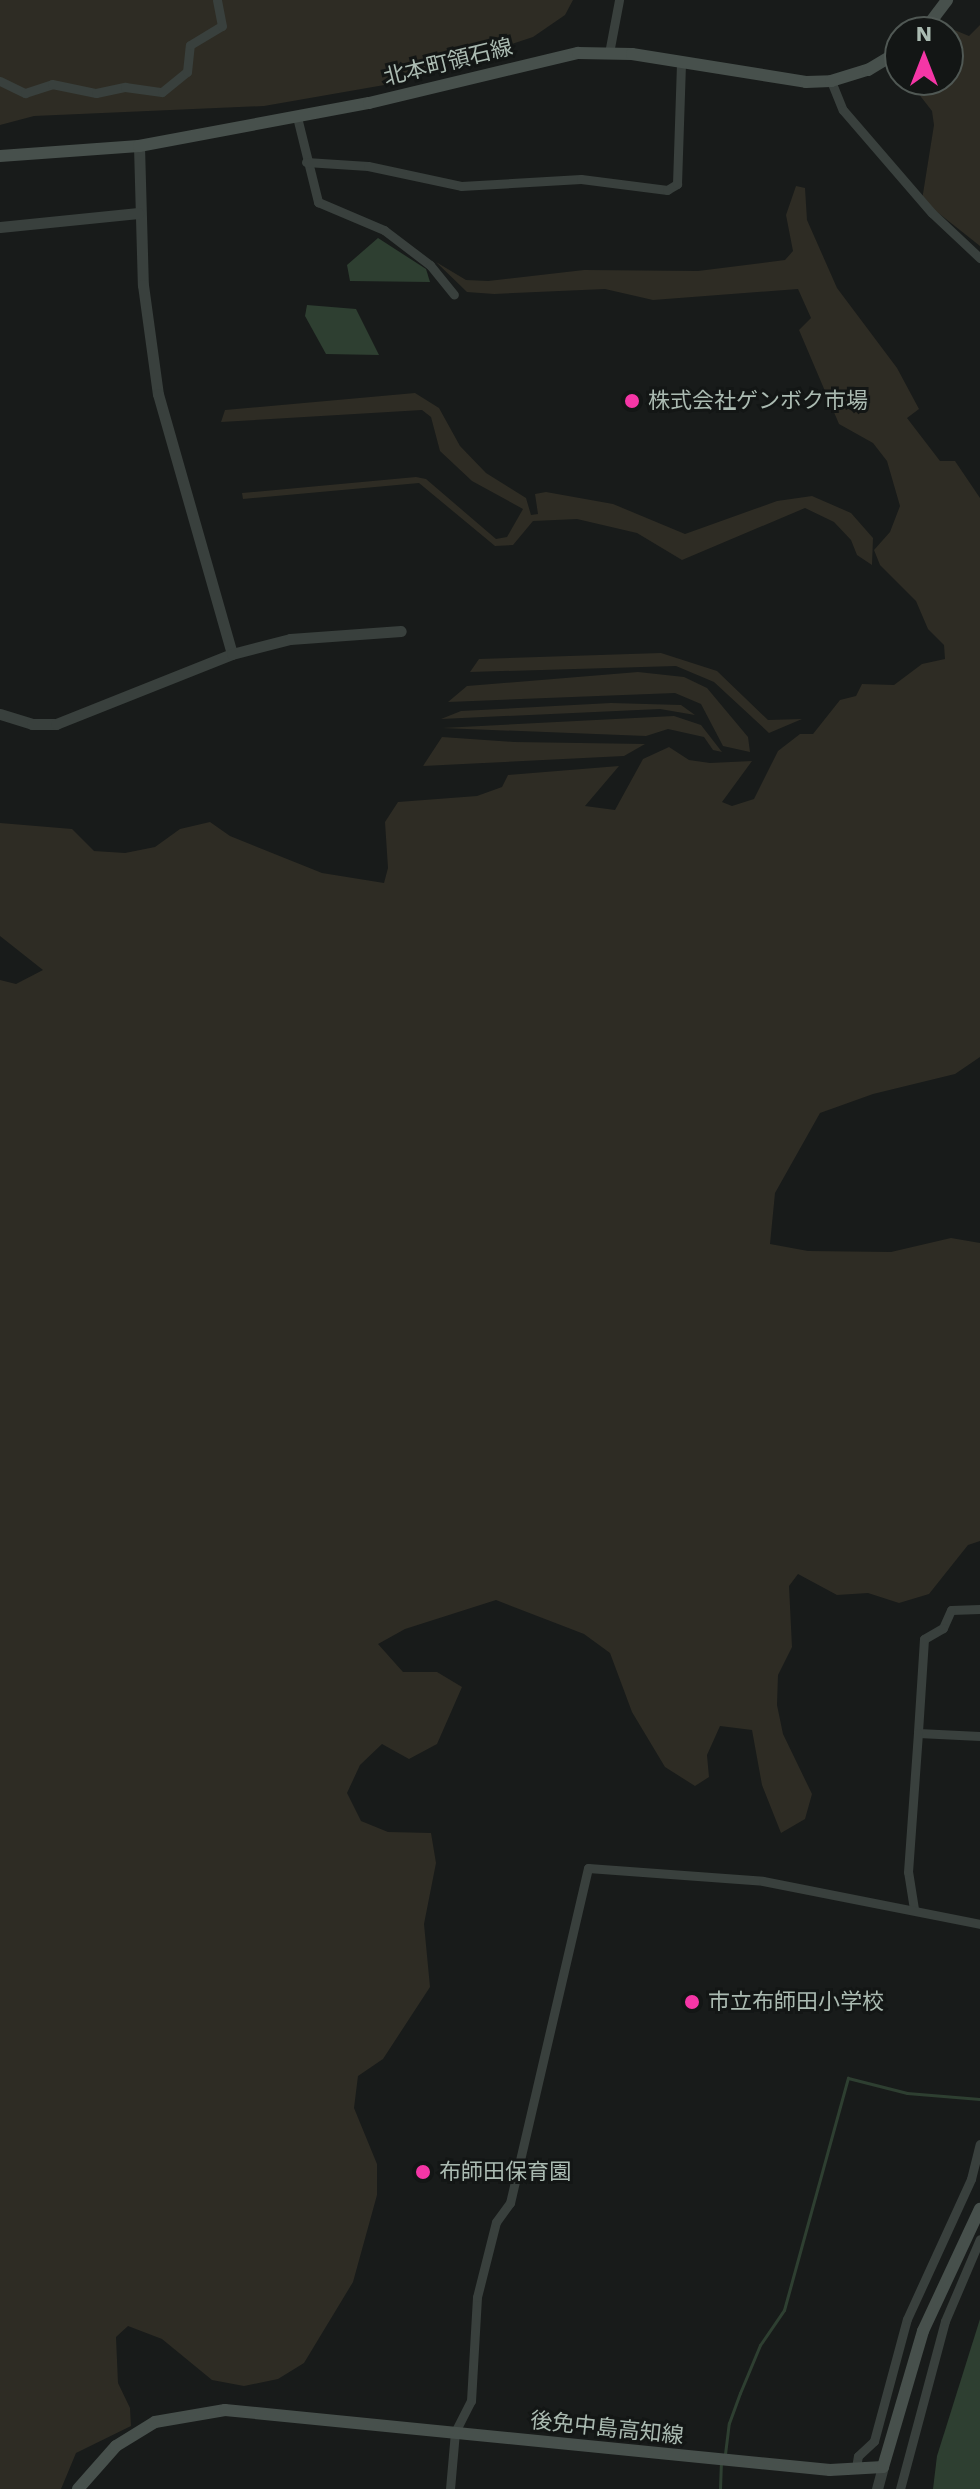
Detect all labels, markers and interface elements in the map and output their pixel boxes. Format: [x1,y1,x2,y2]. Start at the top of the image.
north arrow [884,16,964,96]
text: N [916,21,932,46]
street label: 北本町領石線 [381,33,515,91]
place label: 株式会社ゲンボク市場 [648,388,868,414]
marker: 株式会社ゲンボク市場 [623,392,641,410]
place label: 市立布師田小学校 [708,1989,884,2015]
marker: 市立布師田小学校 [683,1993,701,2011]
place label: 布師田保育園 [439,2159,571,2185]
marker: 布師田保育園 [414,2163,432,2181]
street label: 後免中島高知線 [529,2407,685,2449]

